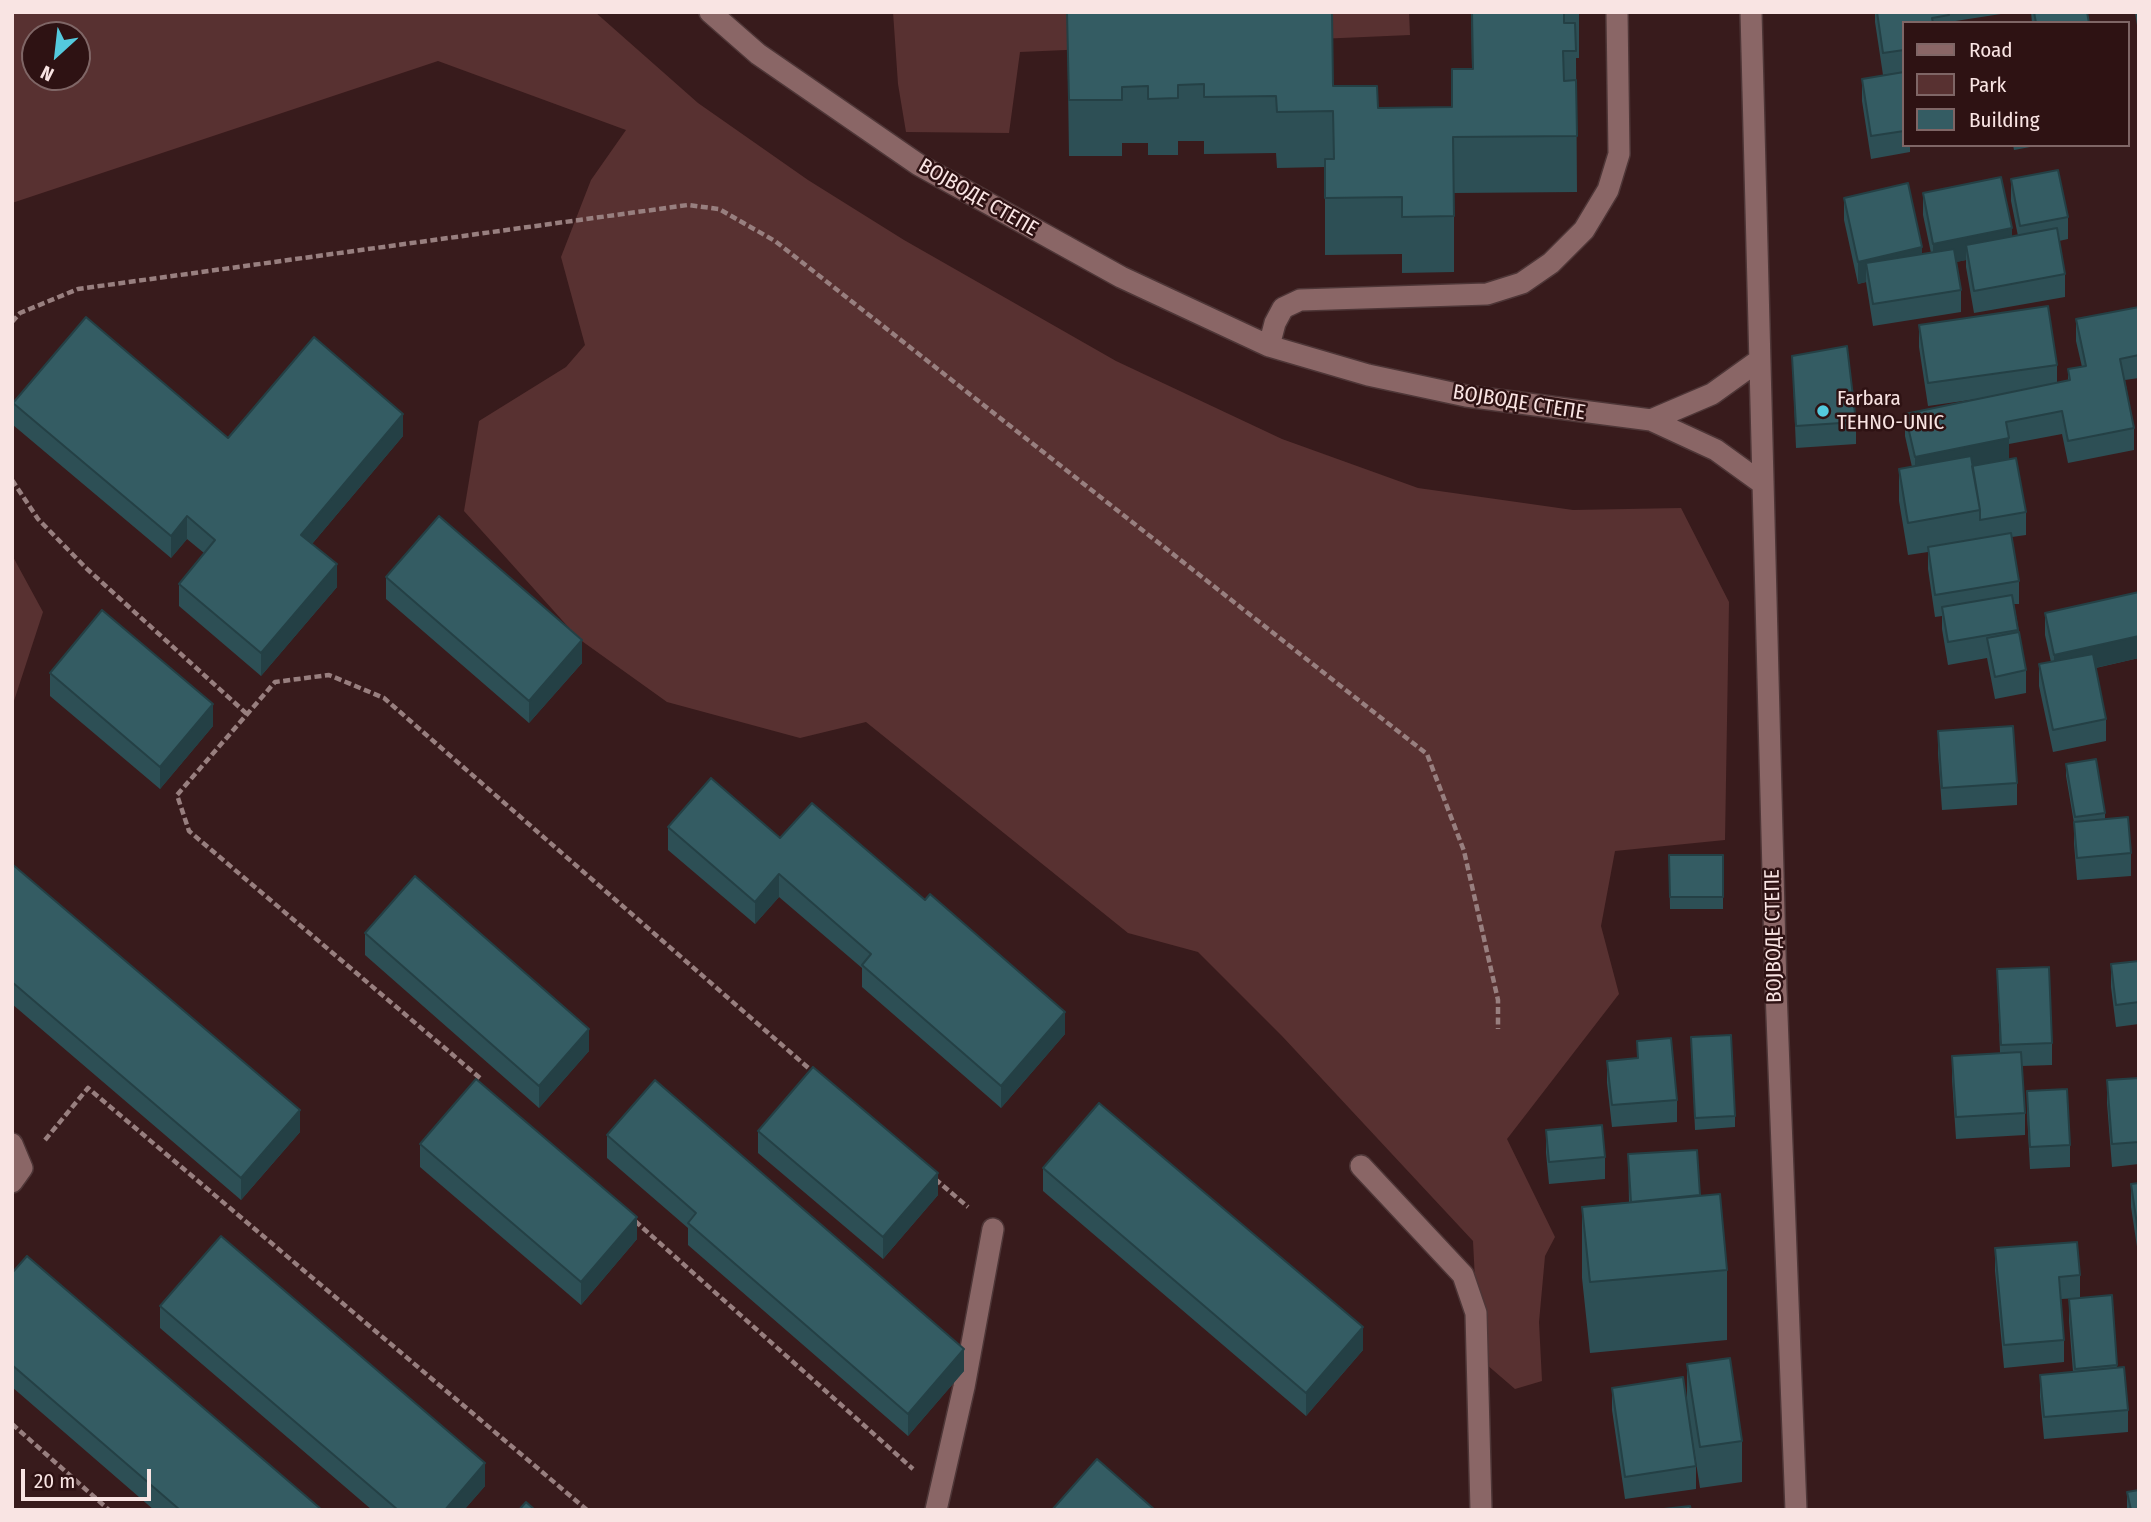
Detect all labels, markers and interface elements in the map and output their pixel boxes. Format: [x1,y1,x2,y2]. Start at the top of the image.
north arrow [21,21,91,91]
legend [1902,21,2130,147]
text: Road [1969,37,2013,63]
text: N [37,61,57,86]
text: Park [1969,72,2006,98]
text: Building [1969,107,2040,133]
street label: ВОЈВОДЕ СТЕПЕ [914,154,1042,242]
street label: ВОЈВОДЕ СТЕПЕ [1451,380,1587,426]
place label: Farbara TEHNO-UNIC [1837,386,1944,436]
marker: Farbara TEHNO-UNIC [1815,403,1831,419]
street label: ВОЈВОДЕ СТЕПЕ [1760,869,1788,1003]
scale bar [24,1456,154,1500]
text: 20 m [34,1468,75,1494]

